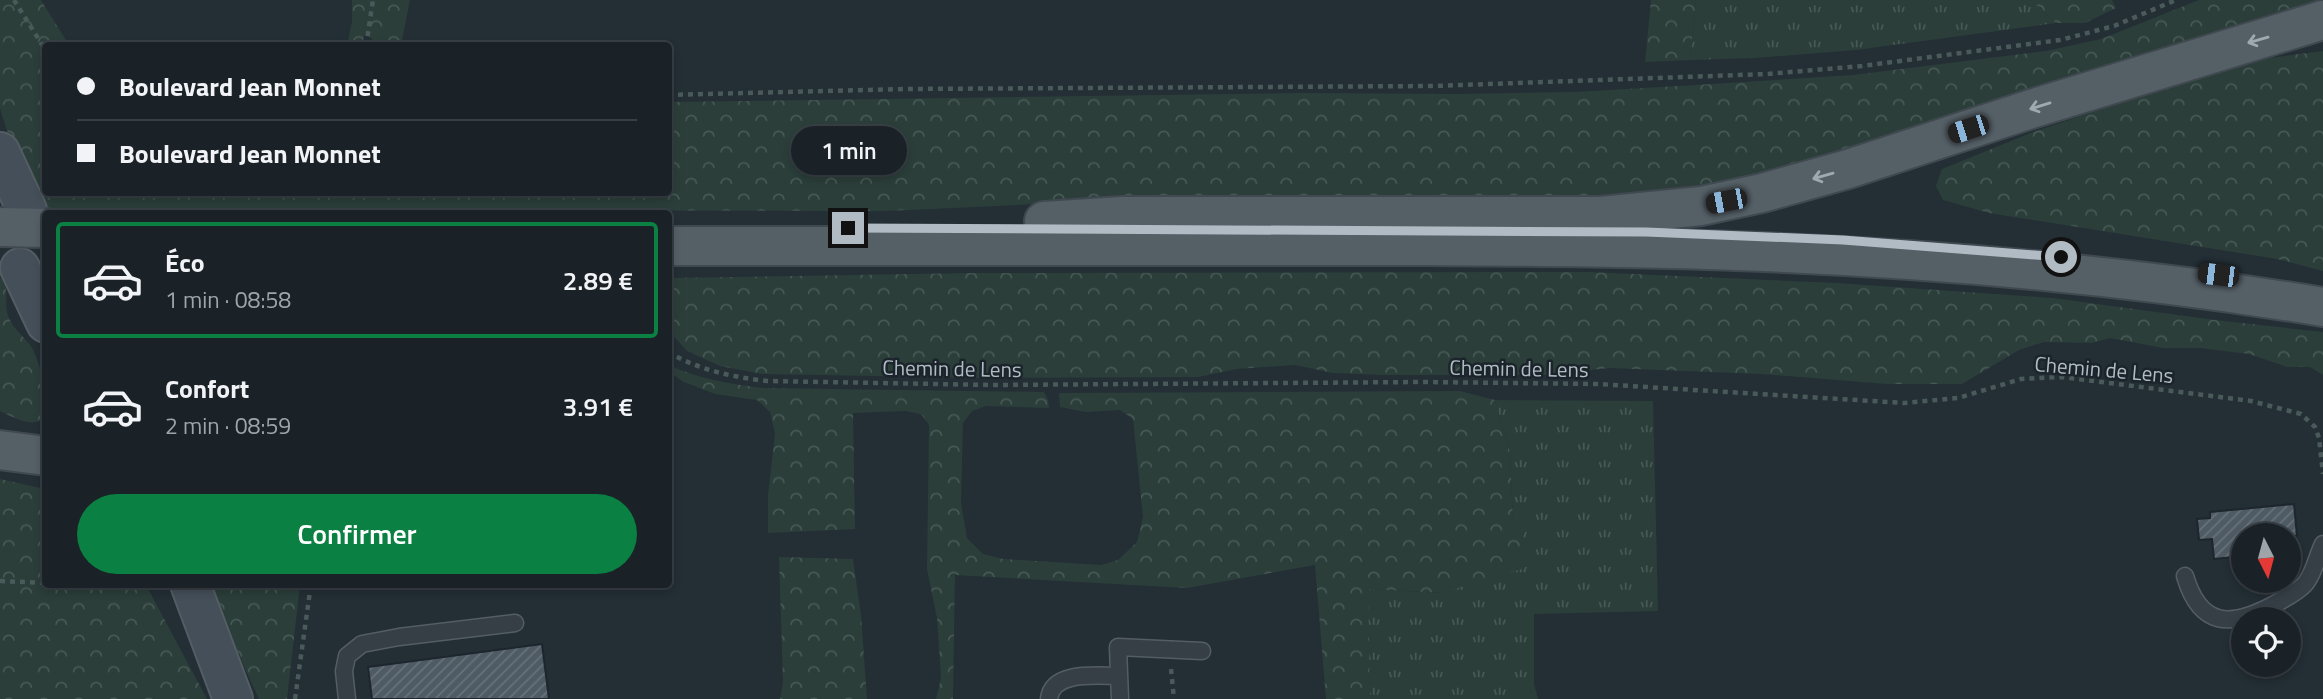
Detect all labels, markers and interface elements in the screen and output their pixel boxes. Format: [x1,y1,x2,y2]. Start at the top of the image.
one-way arrow [2247,35,2269,48]
text: Boulevard Jean Monnet [119,67,381,106]
one-way arrow [2029,100,2051,113]
car [1945,113,1992,145]
callout: 1 min [790,126,906,176]
text: 1 min [821,133,877,168]
text: Boulevard Jean Monnet [119,134,381,173]
one-way arrow [1813,170,1835,183]
car [1704,187,1749,215]
route end [832,212,864,244]
route start [2045,241,2077,273]
text: Éco [165,243,205,282]
icon: car [81,249,144,312]
text: 2.89 € [563,261,633,300]
car [2196,262,2241,288]
text: 1 min · 08:58 [165,282,291,317]
street label: Chemin de Lens [2033,347,2175,391]
street label: Chemin de Lens [882,351,1022,385]
street label: Chemin de Lens [1449,351,1589,385]
text: Confort [165,369,249,408]
icon: car [81,375,144,438]
text: 3.91 € [563,387,633,426]
text: 2 min · 08:59 [165,408,291,443]
button: Confirmer [77,494,637,574]
north arrow [2231,523,2301,593]
map controls [2231,523,2301,677]
button: locate [2231,607,2301,677]

